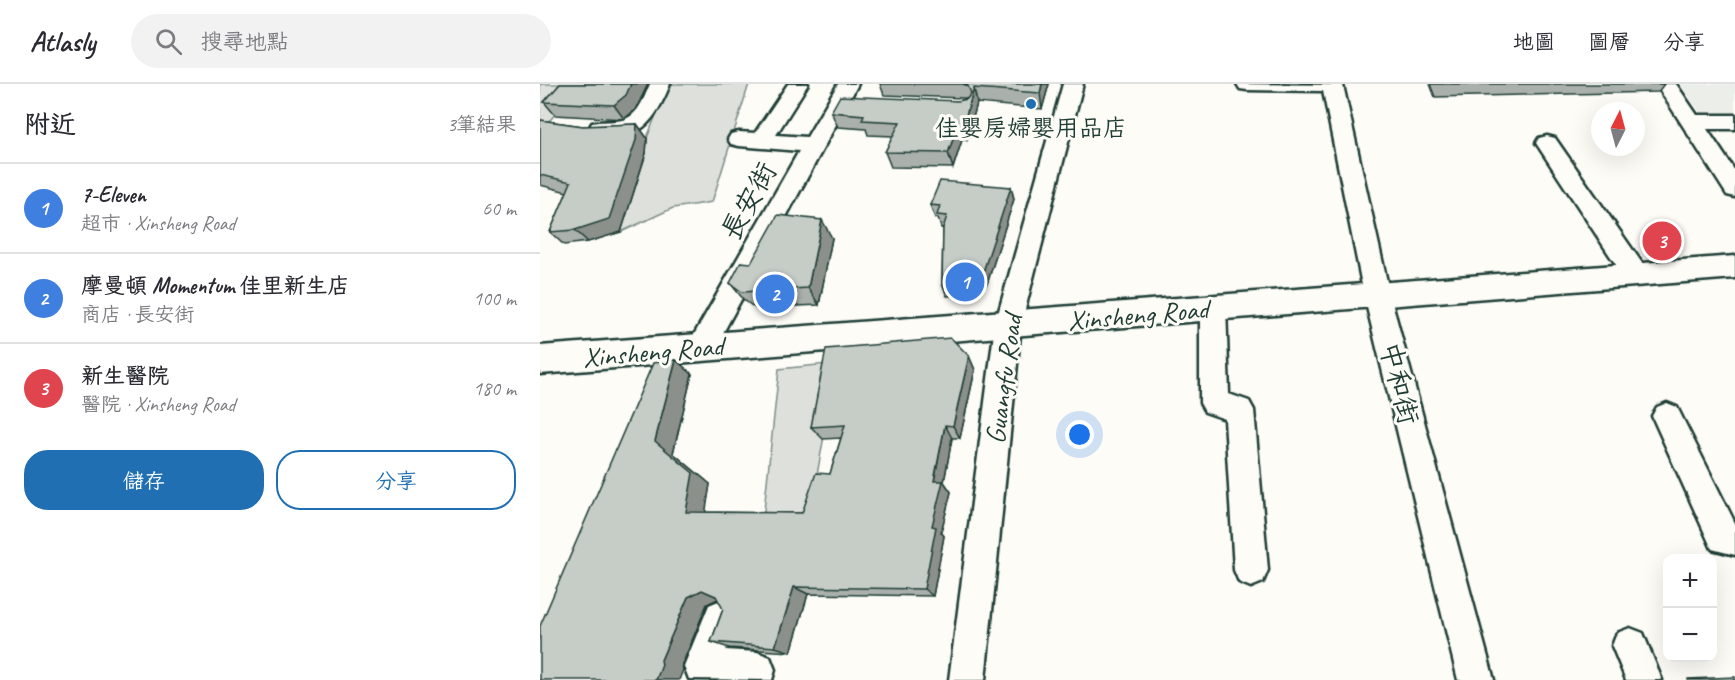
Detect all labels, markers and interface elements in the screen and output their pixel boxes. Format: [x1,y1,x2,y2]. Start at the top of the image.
search box [131,14,551,68]
text: Atlasly [30,24,95,59]
icon: search [152,25,185,58]
text: 搜尋地點 [200,28,288,56]
text: 地圖 [1513,29,1555,55]
text: 圖層 [1588,29,1630,55]
text: 分享 [1663,29,1705,55]
marker: 佳嬰房婦嬰用品店 [1024,97,1038,111]
north arrow [1591,102,1645,156]
text: 附近 [24,108,76,141]
text: 3筆結果 [447,112,516,137]
place label: 佳嬰房婦嬰用品店 [935,113,1127,143]
street label: 長安街 [713,156,784,246]
text: 7-Eleven [81,181,146,209]
text: 1 [39,196,48,221]
text: 60 m [482,196,516,221]
text: 超市 · Xinsheng Road [81,211,235,236]
pin: 3 [1642,218,1682,264]
pin: 1 [946,260,984,304]
text: 摩曼頓 Momentum 佳里新生店 [81,272,350,300]
pin: 2 [756,272,794,316]
text: 2 [39,286,48,311]
text: 100 m [473,286,516,311]
street label: Xinsheng Road [1066,291,1214,338]
text: 商店 · 長安街 [81,302,194,327]
street label: Guangfu Road [977,308,1030,446]
street label: Xinsheng Road [581,328,729,375]
street label: 中和街 [1372,338,1427,428]
text: 新生醫院 [81,362,169,390]
text: 3 [39,376,48,401]
text: 180 m [473,376,516,401]
text: 醫院 · Xinsheng Road [81,392,235,417]
your location [1065,420,1094,449]
button: 儲存 [24,450,264,510]
button: 分享 [276,450,516,510]
map controls [1663,554,1717,662]
button: + [1663,554,1717,608]
button: − [1663,608,1717,662]

